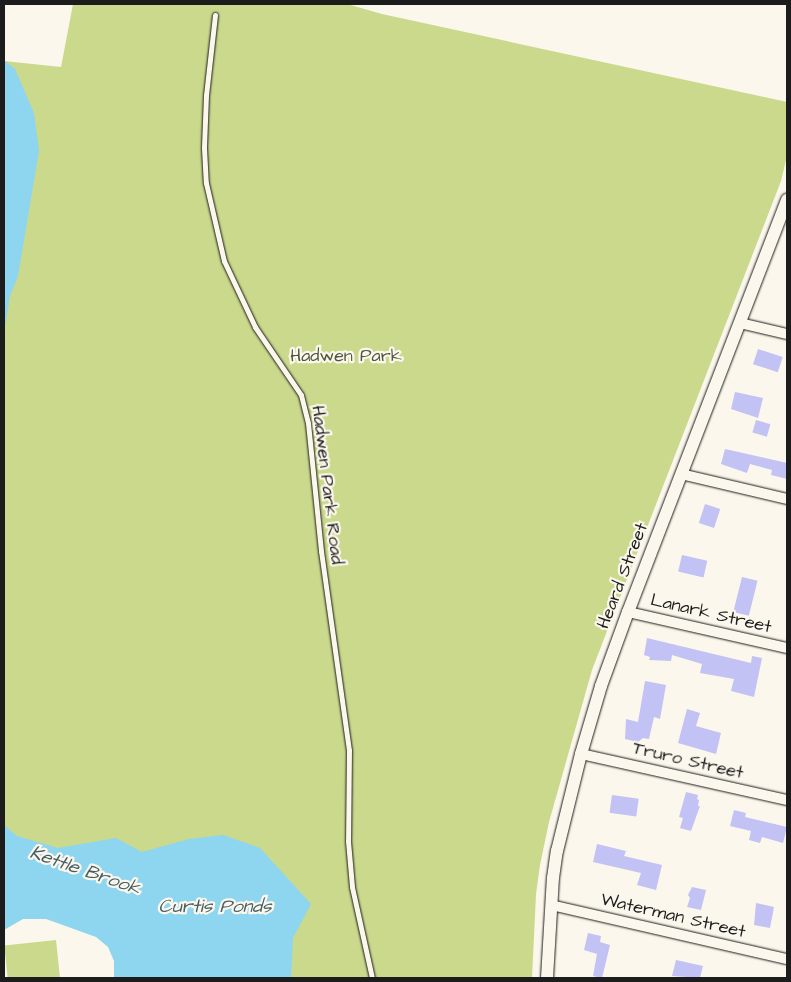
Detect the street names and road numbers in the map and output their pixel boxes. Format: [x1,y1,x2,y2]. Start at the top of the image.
street label: Hadwen Park Road [307,404,347,566]
street label: Heard Street [593,520,653,632]
street label: Lanark Street [648,590,774,638]
street label: Truro Street [630,738,746,784]
street label: Waterman Street [598,889,748,943]

